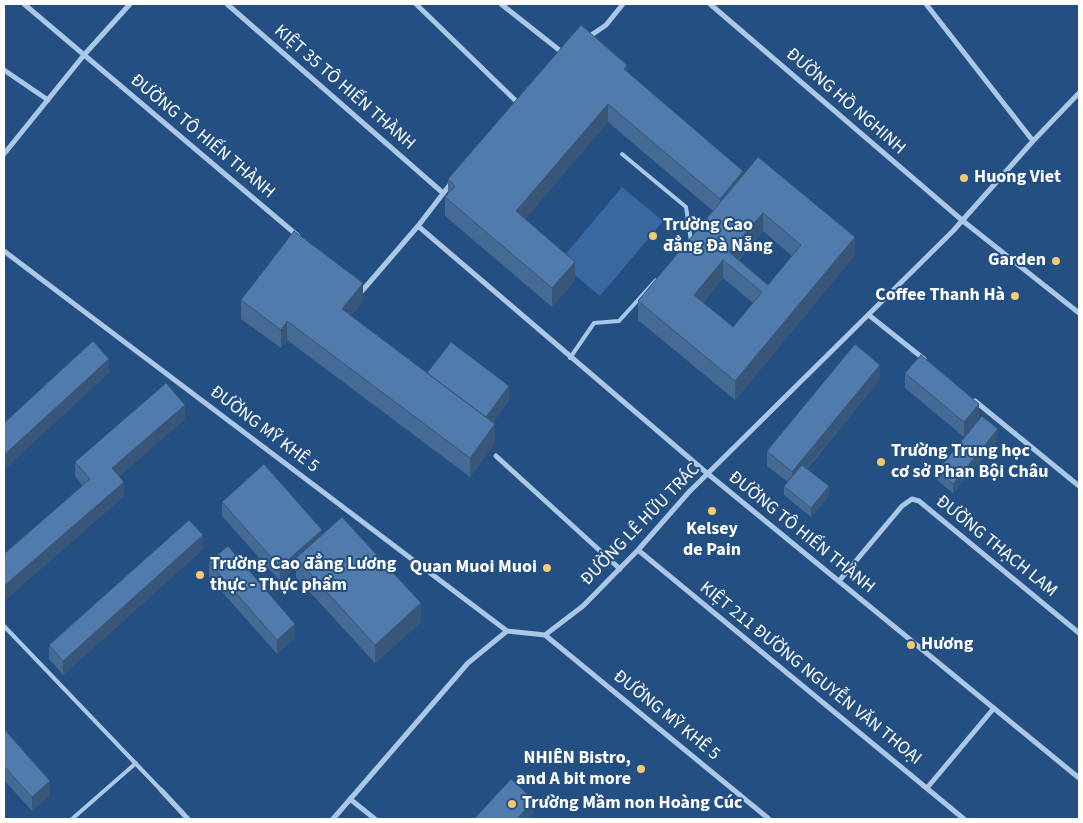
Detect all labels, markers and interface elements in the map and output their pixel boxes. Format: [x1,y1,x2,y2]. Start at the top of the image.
street label: KIỆT 35 TÔ HIẾN THÀNH [269,21,419,155]
street label: ĐƯỜNG HỒ NGHINH [781,44,909,160]
street label: ĐƯỜNG TÔ HIẾN THÀNH [125,70,279,204]
place label: Huong Viet [974,167,1061,189]
marker: Huong Viet [958,172,970,184]
place label: Trường Cao đẳng Đà Nẵng [663,215,773,258]
marker: Trường Cao đẳng Đà Nẵng [647,230,659,242]
place label: Garden [988,250,1046,272]
marker: Garden [1050,255,1062,267]
place label: Coffee Thanh Hà [875,285,1005,307]
marker: Coffee Thanh Hà [1009,290,1021,302]
street label: ĐƯỜNG MỸ KHÊ 5 [205,382,323,478]
place label: Trường Trung học cơ sở Phan Bội Châu [891,441,1048,484]
marker: Trường Trung học cơ sở Phan Bội Châu [875,456,887,468]
street label: ĐƯỜNG LÊ HỮU TRÁC [577,459,705,591]
street label: ĐƯỜNG TÔ HIẾN THÀNH [723,467,879,599]
street label: ĐƯỜNG THẠCH LAM [931,491,1061,603]
marker: Kelsey de Pain [706,505,718,517]
place label: Kelsey de Pain [683,519,741,562]
place label: Trường Cao đẳng Lương thực - Thực phẩm [210,554,396,596]
place label: Quan Muoi Muoi [410,557,537,579]
marker: Quan Muoi Muoi [541,562,553,574]
marker: Trường Cao đẳng Lương thực - Thực phẩm [194,569,206,581]
street label: KIỆT 211 ĐƯỜNG NGUYỄN VĂN THOẠI [695,578,925,770]
place label: Hương [921,634,973,656]
marker: Hương [905,639,917,651]
street label: ĐƯỜNG MỸ KHÊ 5 [608,666,724,766]
place label: NHIÊN Bistro, and A bit more [516,748,631,791]
marker: NHIÊN Bistro, and A bit more [635,763,647,775]
place label: Trường Mầm non Hoàng Cúc [522,793,742,815]
marker: Trường Mầm non Hoàng Cúc [506,798,518,810]

